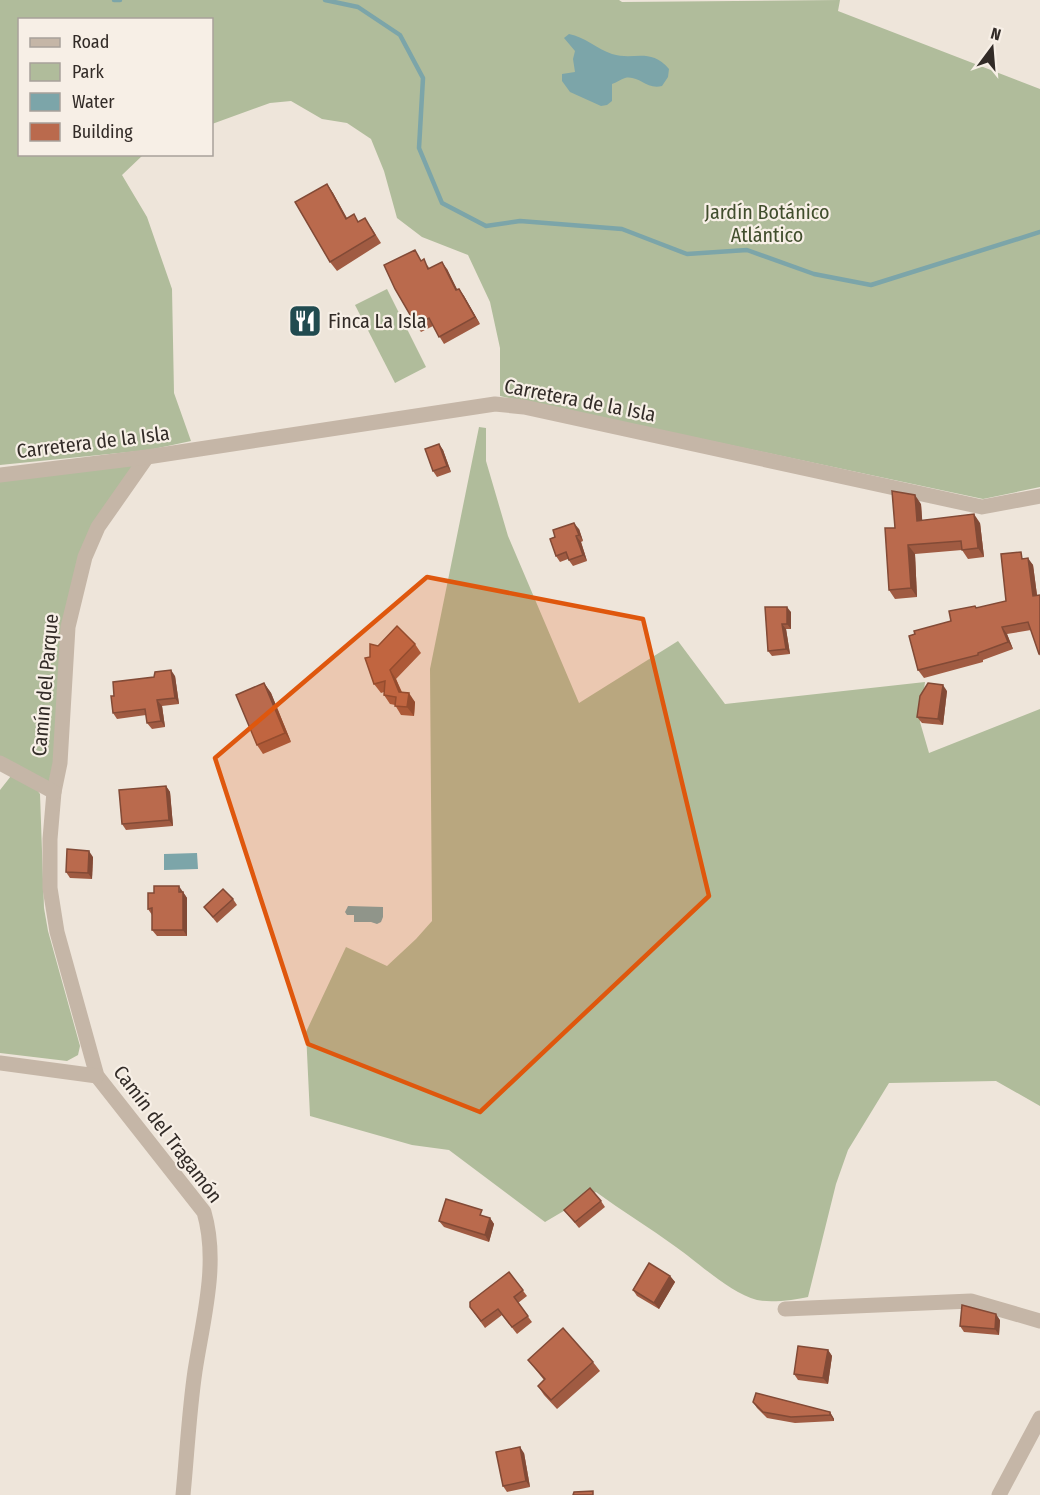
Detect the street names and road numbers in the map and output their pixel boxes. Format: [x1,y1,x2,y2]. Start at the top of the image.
street label: Carretera de la Isla [502,374,658,426]
street label: Carretera de la Isla [15,421,171,463]
street label: Camín del Parque [27,613,63,757]
street label: Camín del Tragamón [108,1061,228,1207]

